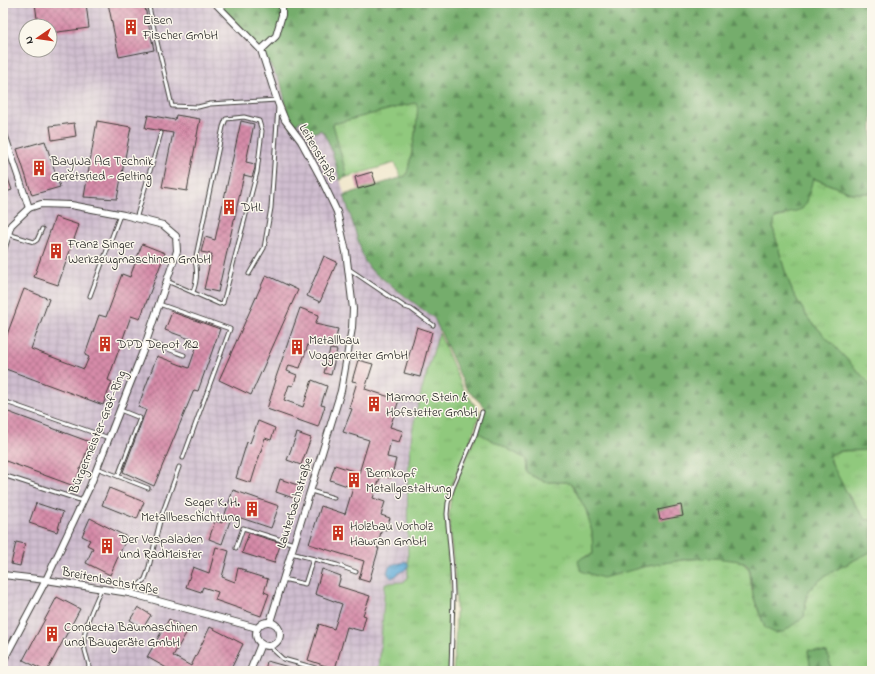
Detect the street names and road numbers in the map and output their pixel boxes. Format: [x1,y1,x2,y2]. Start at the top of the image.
street label: Leitenstraße [294,120,342,186]
street label: Bürgermeister-Graf-Ring [64,367,132,498]
street label: Lauterbachstraße [272,455,318,551]
street label: Breitenbachstraße [59,562,160,600]

